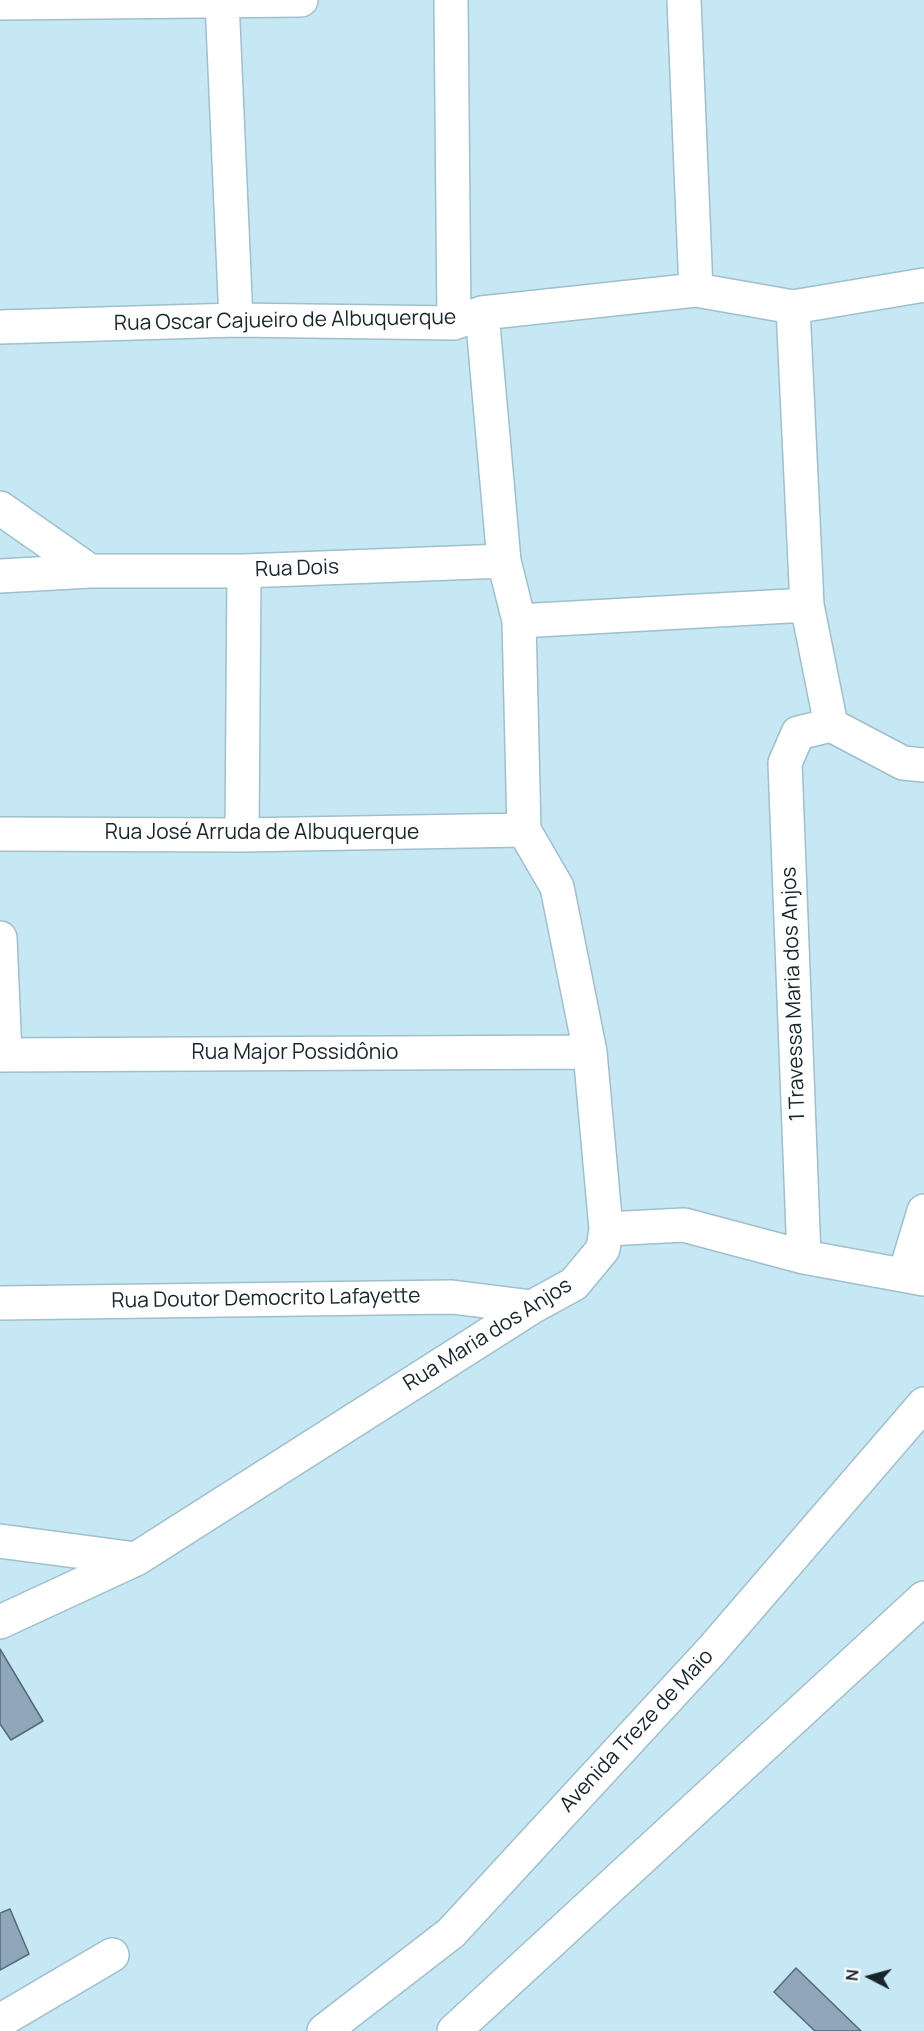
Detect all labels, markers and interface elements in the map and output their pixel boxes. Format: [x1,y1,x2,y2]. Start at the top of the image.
street label: Rua Oscar Cajueiro de Albuquerque [114,305,456,337]
street label: Rua Dois [255,555,339,583]
street label: Rua José Arruda de Albuquerque [105,820,419,846]
street label: 1 Travessa Maria dos Anjos [777,866,811,1122]
street label: Rua Major Possidônio [192,1040,398,1066]
street label: Rua Maria dos Anjos [399,1273,577,1397]
street label: Rua Doutor Democrito Lafayette [111,1284,421,1314]
street label: Avenida Treze de Maio [555,1644,719,1818]
north arrow [840,1947,900,2007]
text: N [841,1968,864,1982]

